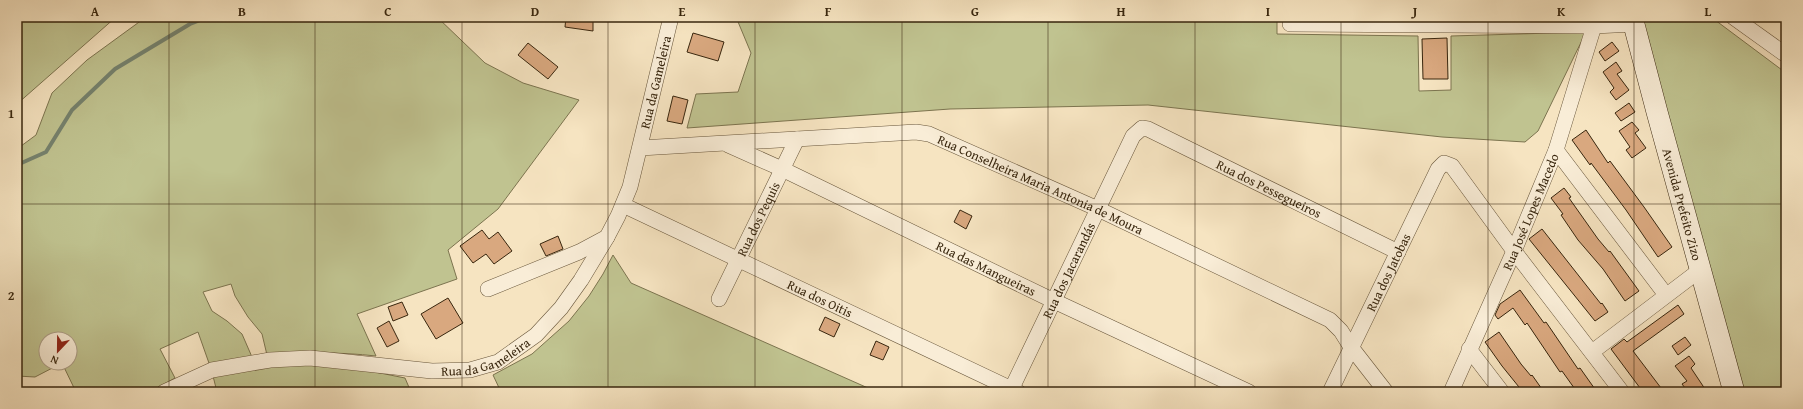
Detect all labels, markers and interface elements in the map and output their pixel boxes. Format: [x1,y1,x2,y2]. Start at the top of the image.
text: A [91,2,100,21]
text: B [238,2,246,21]
text: C [384,2,392,21]
text: D [531,2,539,21]
text: E [679,2,686,21]
text: F [825,2,832,21]
text: G [971,2,979,21]
text: H [1116,2,1126,21]
text: I [1266,2,1270,21]
text: J [1411,2,1418,21]
text: K [1557,2,1566,21]
text: L [1705,2,1712,21]
street label: Rua da Gameleira [635,33,676,130]
text: 1 [8,104,14,123]
street label: Rua Conselheira Maria Antonia de Moura [935,130,1147,239]
street label: Avenida Prefeito Zizo [1658,146,1707,263]
street label: Rua José Lopes Macedo [1497,150,1563,273]
street label: Rua dos Pessegueiros [1213,155,1325,222]
street label: Rua dos Pequis [732,178,784,260]
street label: Rua dos Jacarandás [1037,219,1100,321]
street label: Rua dos Jatobas [1361,230,1415,315]
street label: Rua das Mangueiras [933,236,1039,300]
street label: Rua dos Oitis [784,275,856,322]
text: 2 [8,286,15,305]
north arrow [38,331,78,371]
street label: Rua da Gameleira [441,332,534,380]
text: N [47,351,61,369]

